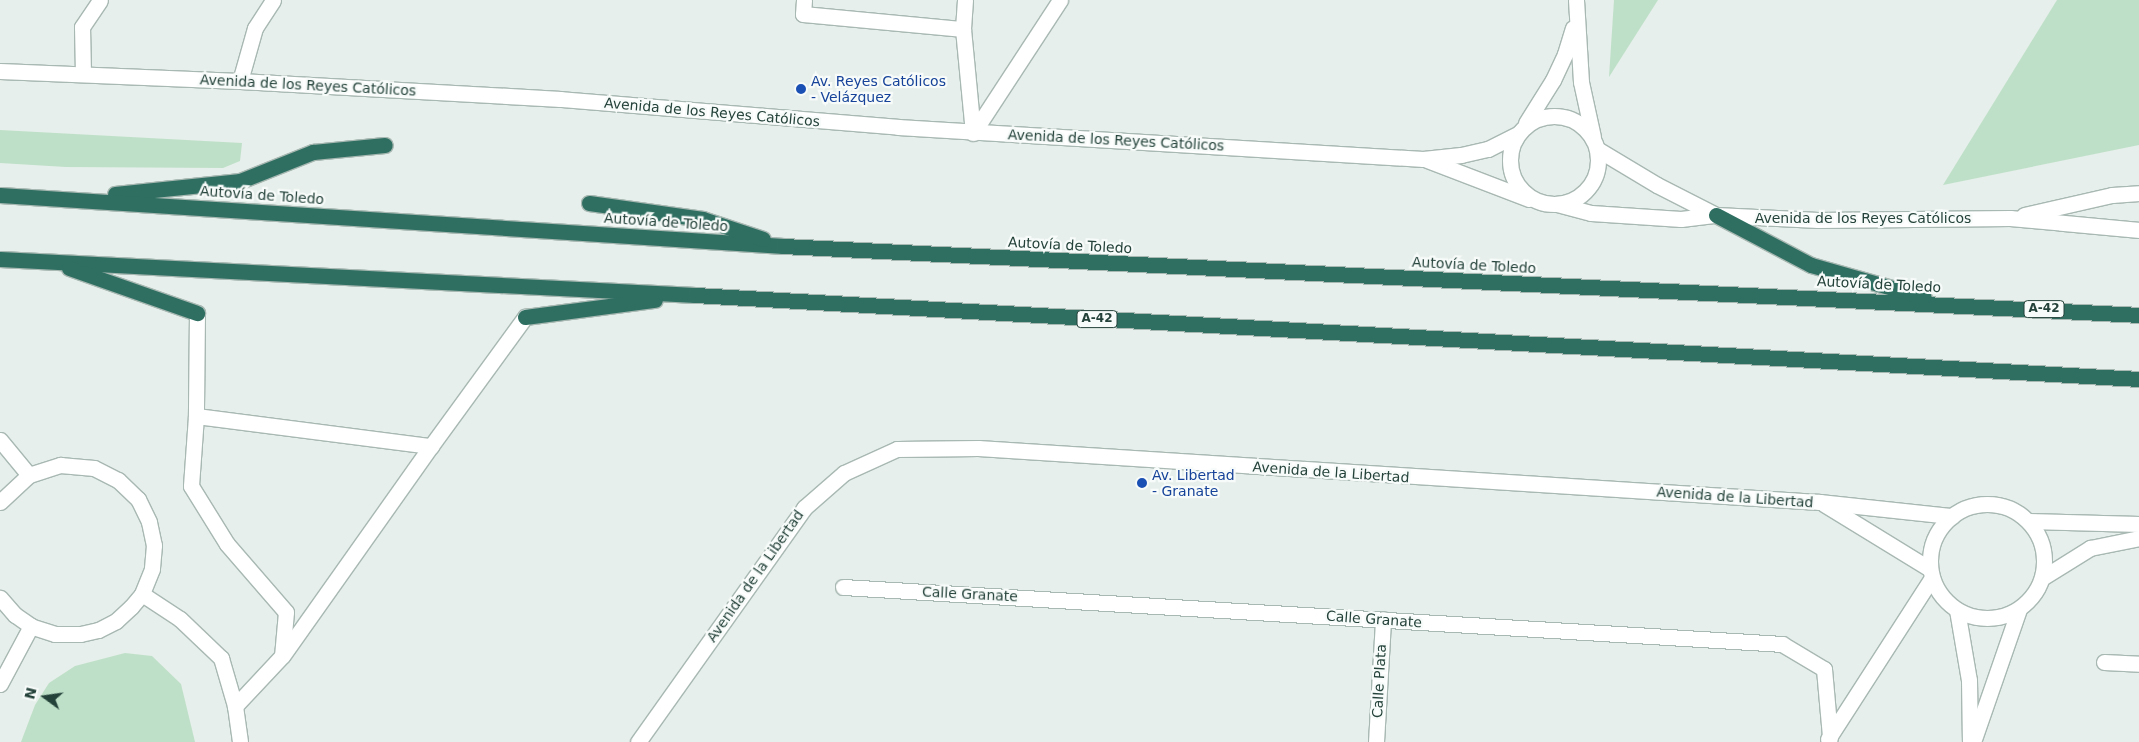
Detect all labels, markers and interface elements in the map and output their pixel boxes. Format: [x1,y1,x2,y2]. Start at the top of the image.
street label: Avenida de los Reyes Católicos [199,71,417,99]
place label: Av. Reyes Católicos - Velázquez [811,73,946,105]
marker: Av. Reyes Católicos - Velázquez [795,83,807,95]
street label: Avenida de los Reyes Católicos [603,94,821,130]
street label: Avenida de los Reyes Católicos [1007,126,1225,154]
street label: Autovía de Toledo [199,182,325,208]
street label: Autovía de Toledo [603,209,729,235]
street label: Avenida de los Reyes Católicos [1755,210,1971,226]
street label: Autovía de Toledo [1007,233,1133,257]
street label: Autovía de Toledo [1411,253,1537,277]
street label: Autovía de Toledo [1816,272,1942,296]
road number: A-42 [2023,300,2065,318]
road number: A-42 [1076,310,1118,328]
street label: Avenida de la Libertad [1252,458,1410,486]
place label: Av. Libertad - Granate [1152,467,1235,500]
marker: Av. Libertad - Granate [1136,477,1148,489]
street label: Avenida de la Libertad [1656,483,1814,511]
street label: Avenida de la Libertad [703,507,807,645]
street label: Calle Granate [922,583,1018,605]
street label: Calle Granate [1326,607,1422,631]
street label: Calle Plata [1369,644,1389,718]
north arrow [20,672,70,722]
text: N [21,686,40,701]

